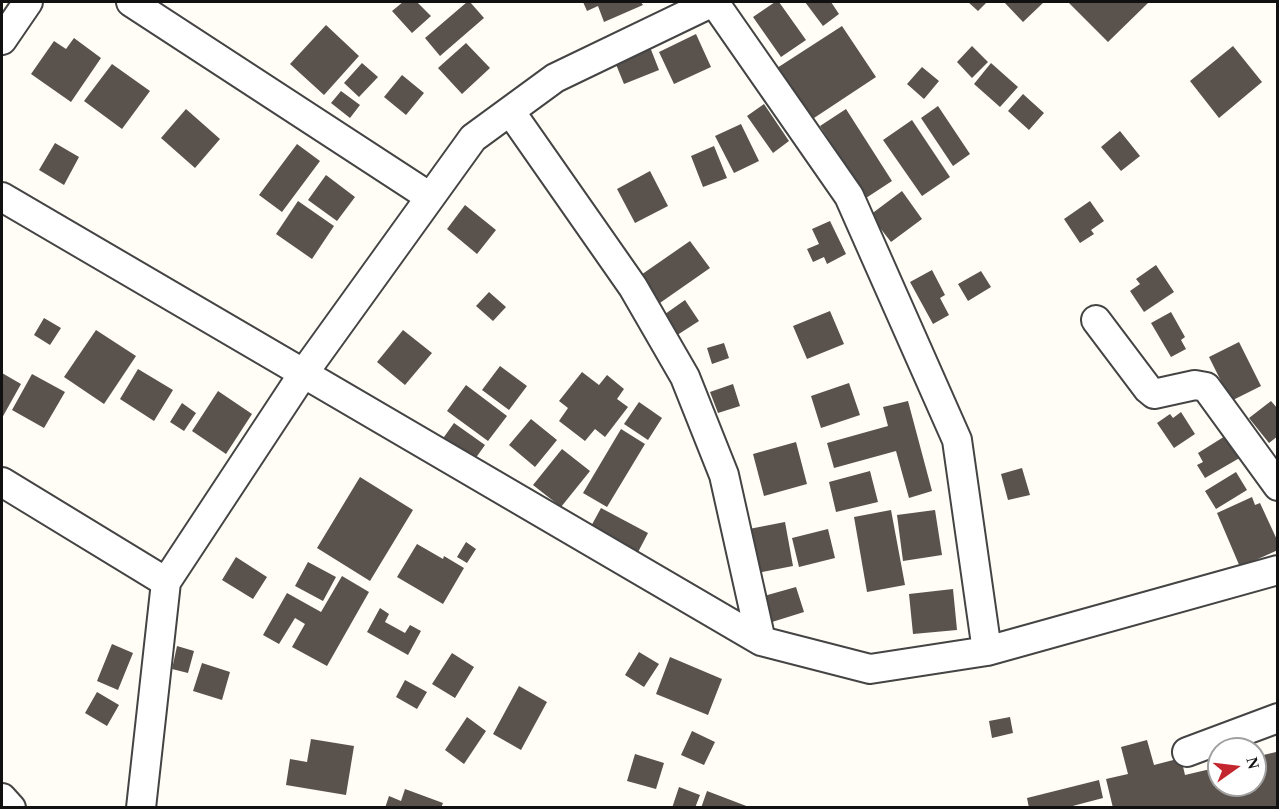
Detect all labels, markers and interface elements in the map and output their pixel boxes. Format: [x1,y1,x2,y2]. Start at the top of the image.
north arrow [1207,737,1267,797]
text: N [1243,755,1263,771]

